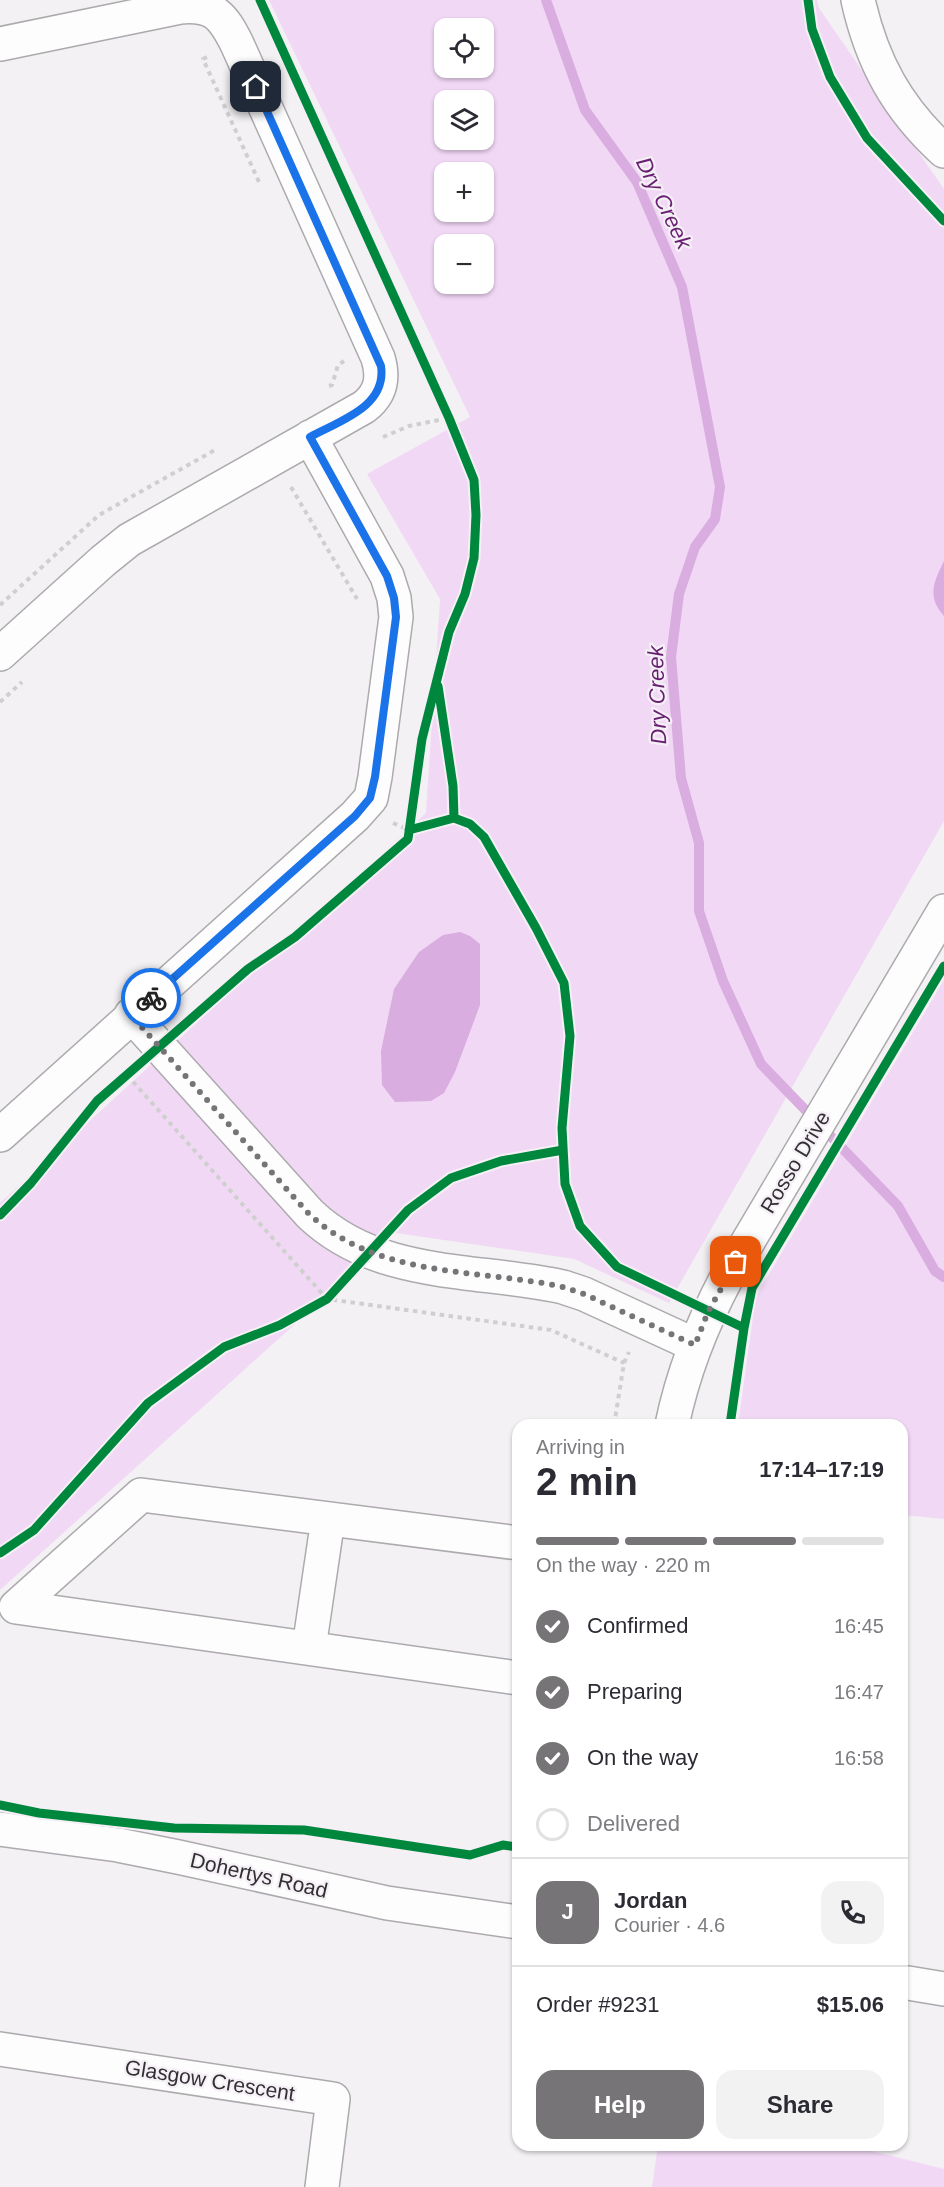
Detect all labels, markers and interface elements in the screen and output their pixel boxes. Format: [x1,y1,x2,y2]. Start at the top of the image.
map controls [434,18,494,294]
button: locate [434,18,494,78]
pin [230,61,281,112]
icon: home [239,70,272,103]
button: layers [434,90,494,150]
water label: Dry Creek [631,153,697,254]
button: + [434,162,494,222]
button: − [434,234,494,294]
water label: Dry Creek [643,644,671,745]
courier [121,968,181,1028]
icon: bike [135,982,168,1015]
street label: Rosso Drive [756,1107,834,1217]
pin [710,1236,761,1287]
icon: bag [719,1245,752,1278]
text: Arriving in [536,1436,625,1458]
text: 17:14–17:19 [759,1457,884,1482]
text: 2 min [536,1460,638,1503]
text: On the way · 220 m [536,1554,711,1576]
icon: check [536,1610,569,1643]
text: Confirmed [587,1613,688,1638]
text: 16:45 [834,1615,884,1637]
icon: check [536,1676,569,1709]
text: Preparing [587,1679,682,1704]
text: 16:47 [834,1681,884,1703]
icon: check [536,1742,569,1775]
text: On the way [587,1745,698,1770]
text: 16:58 [834,1747,884,1769]
text: Delivered [587,1811,680,1836]
street label: Dohertys Road [188,1848,330,1902]
button: phone [821,1881,884,1944]
text: Jordan [614,1888,687,1913]
text: J [561,1899,574,1924]
text: Courier · 4.6 [614,1914,725,1936]
text: Order #9231 [536,1992,660,2017]
text: $15.06 [817,1992,884,2017]
street label: Glasgow Crescent [123,2055,297,2105]
button: Help [536,2070,704,2139]
button: Share [716,2070,884,2139]

